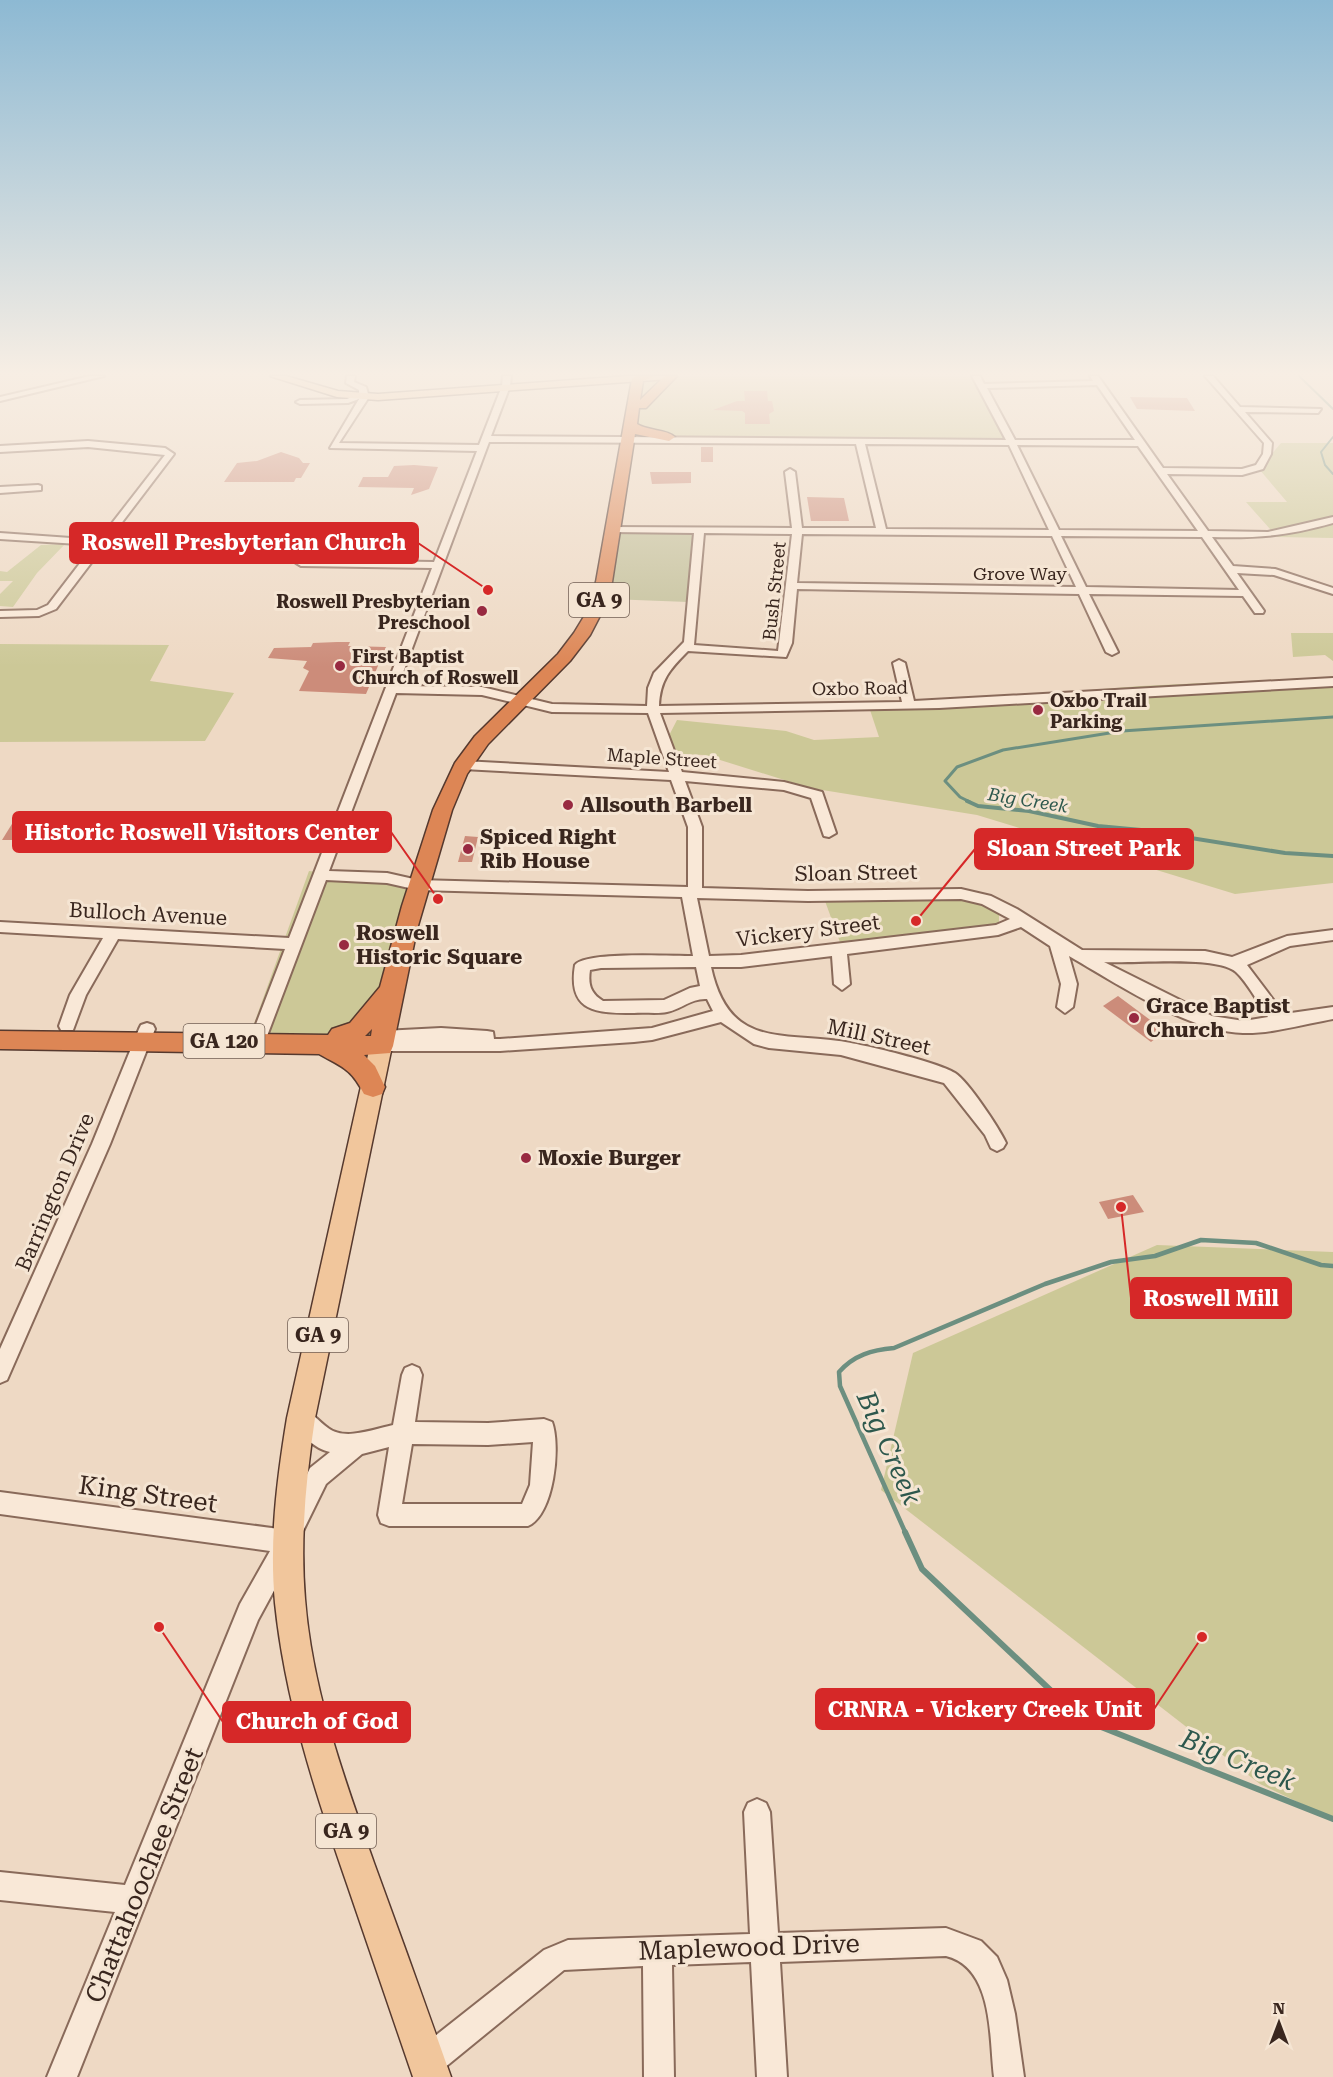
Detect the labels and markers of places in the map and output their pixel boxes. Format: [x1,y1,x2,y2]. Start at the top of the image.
callout: Roswell Presbyterian Church [70,523,418,563]
place label: Roswell Presbyterian Preschool [276,591,470,633]
marker: Roswell Presbyterian Preschool [475,604,489,618]
place label: First Baptist Church of Roswell [352,646,519,688]
marker: First Baptist Church of Roswell [333,659,347,673]
place label: Oxbo Trail Parking [1050,690,1147,732]
marker: Oxbo Trail Parking [1031,703,1045,717]
place label: Allsouth Barbell [580,793,752,817]
marker: Allsouth Barbell [561,798,575,812]
callout: Historic Roswell Visitors Center [13,812,391,852]
place label: Spiced Right Rib House [480,825,617,873]
callout: Sloan Street Park [975,829,1193,869]
marker: Spiced Right Rib House [461,842,475,856]
place label: Roswell Historic Square [356,921,522,969]
marker: Roswell Historic Square [337,938,351,952]
place label: Grace Baptist Church [1146,994,1290,1042]
marker: Grace Baptist Church [1127,1011,1141,1025]
place label: Moxie Burger [538,1146,681,1170]
marker: Moxie Burger [519,1151,533,1165]
callout: Roswell Mill [1131,1278,1291,1318]
callout: CRNRA - Vickery Creek Unit [816,1689,1154,1729]
callout: Church of God [223,1702,410,1742]

